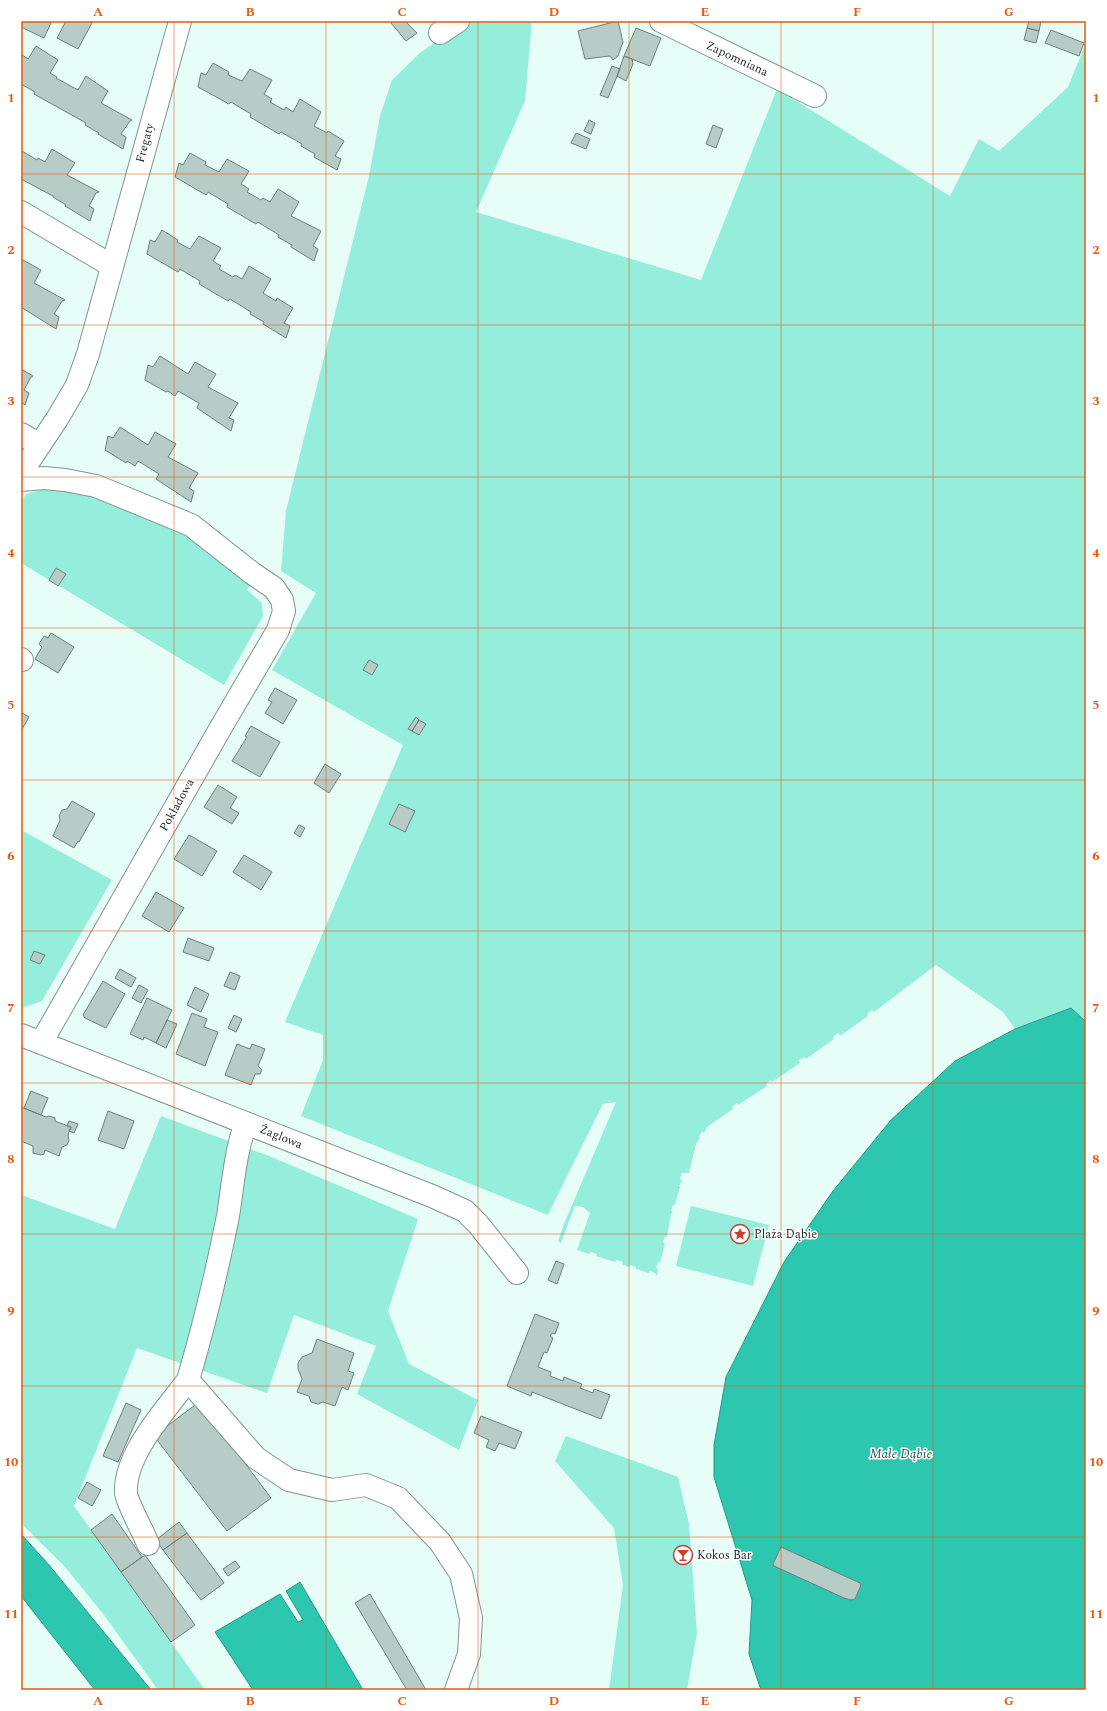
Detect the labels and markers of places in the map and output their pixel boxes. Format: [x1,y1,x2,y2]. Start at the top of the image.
place icon: Plaża Dąbie [729,1223,751,1245]
place label: Plaża Dąbie [754,1225,817,1244]
bar icon: Kokos Bar [672,1544,694,1566]
place label: Kokos Bar [697,1546,752,1565]

